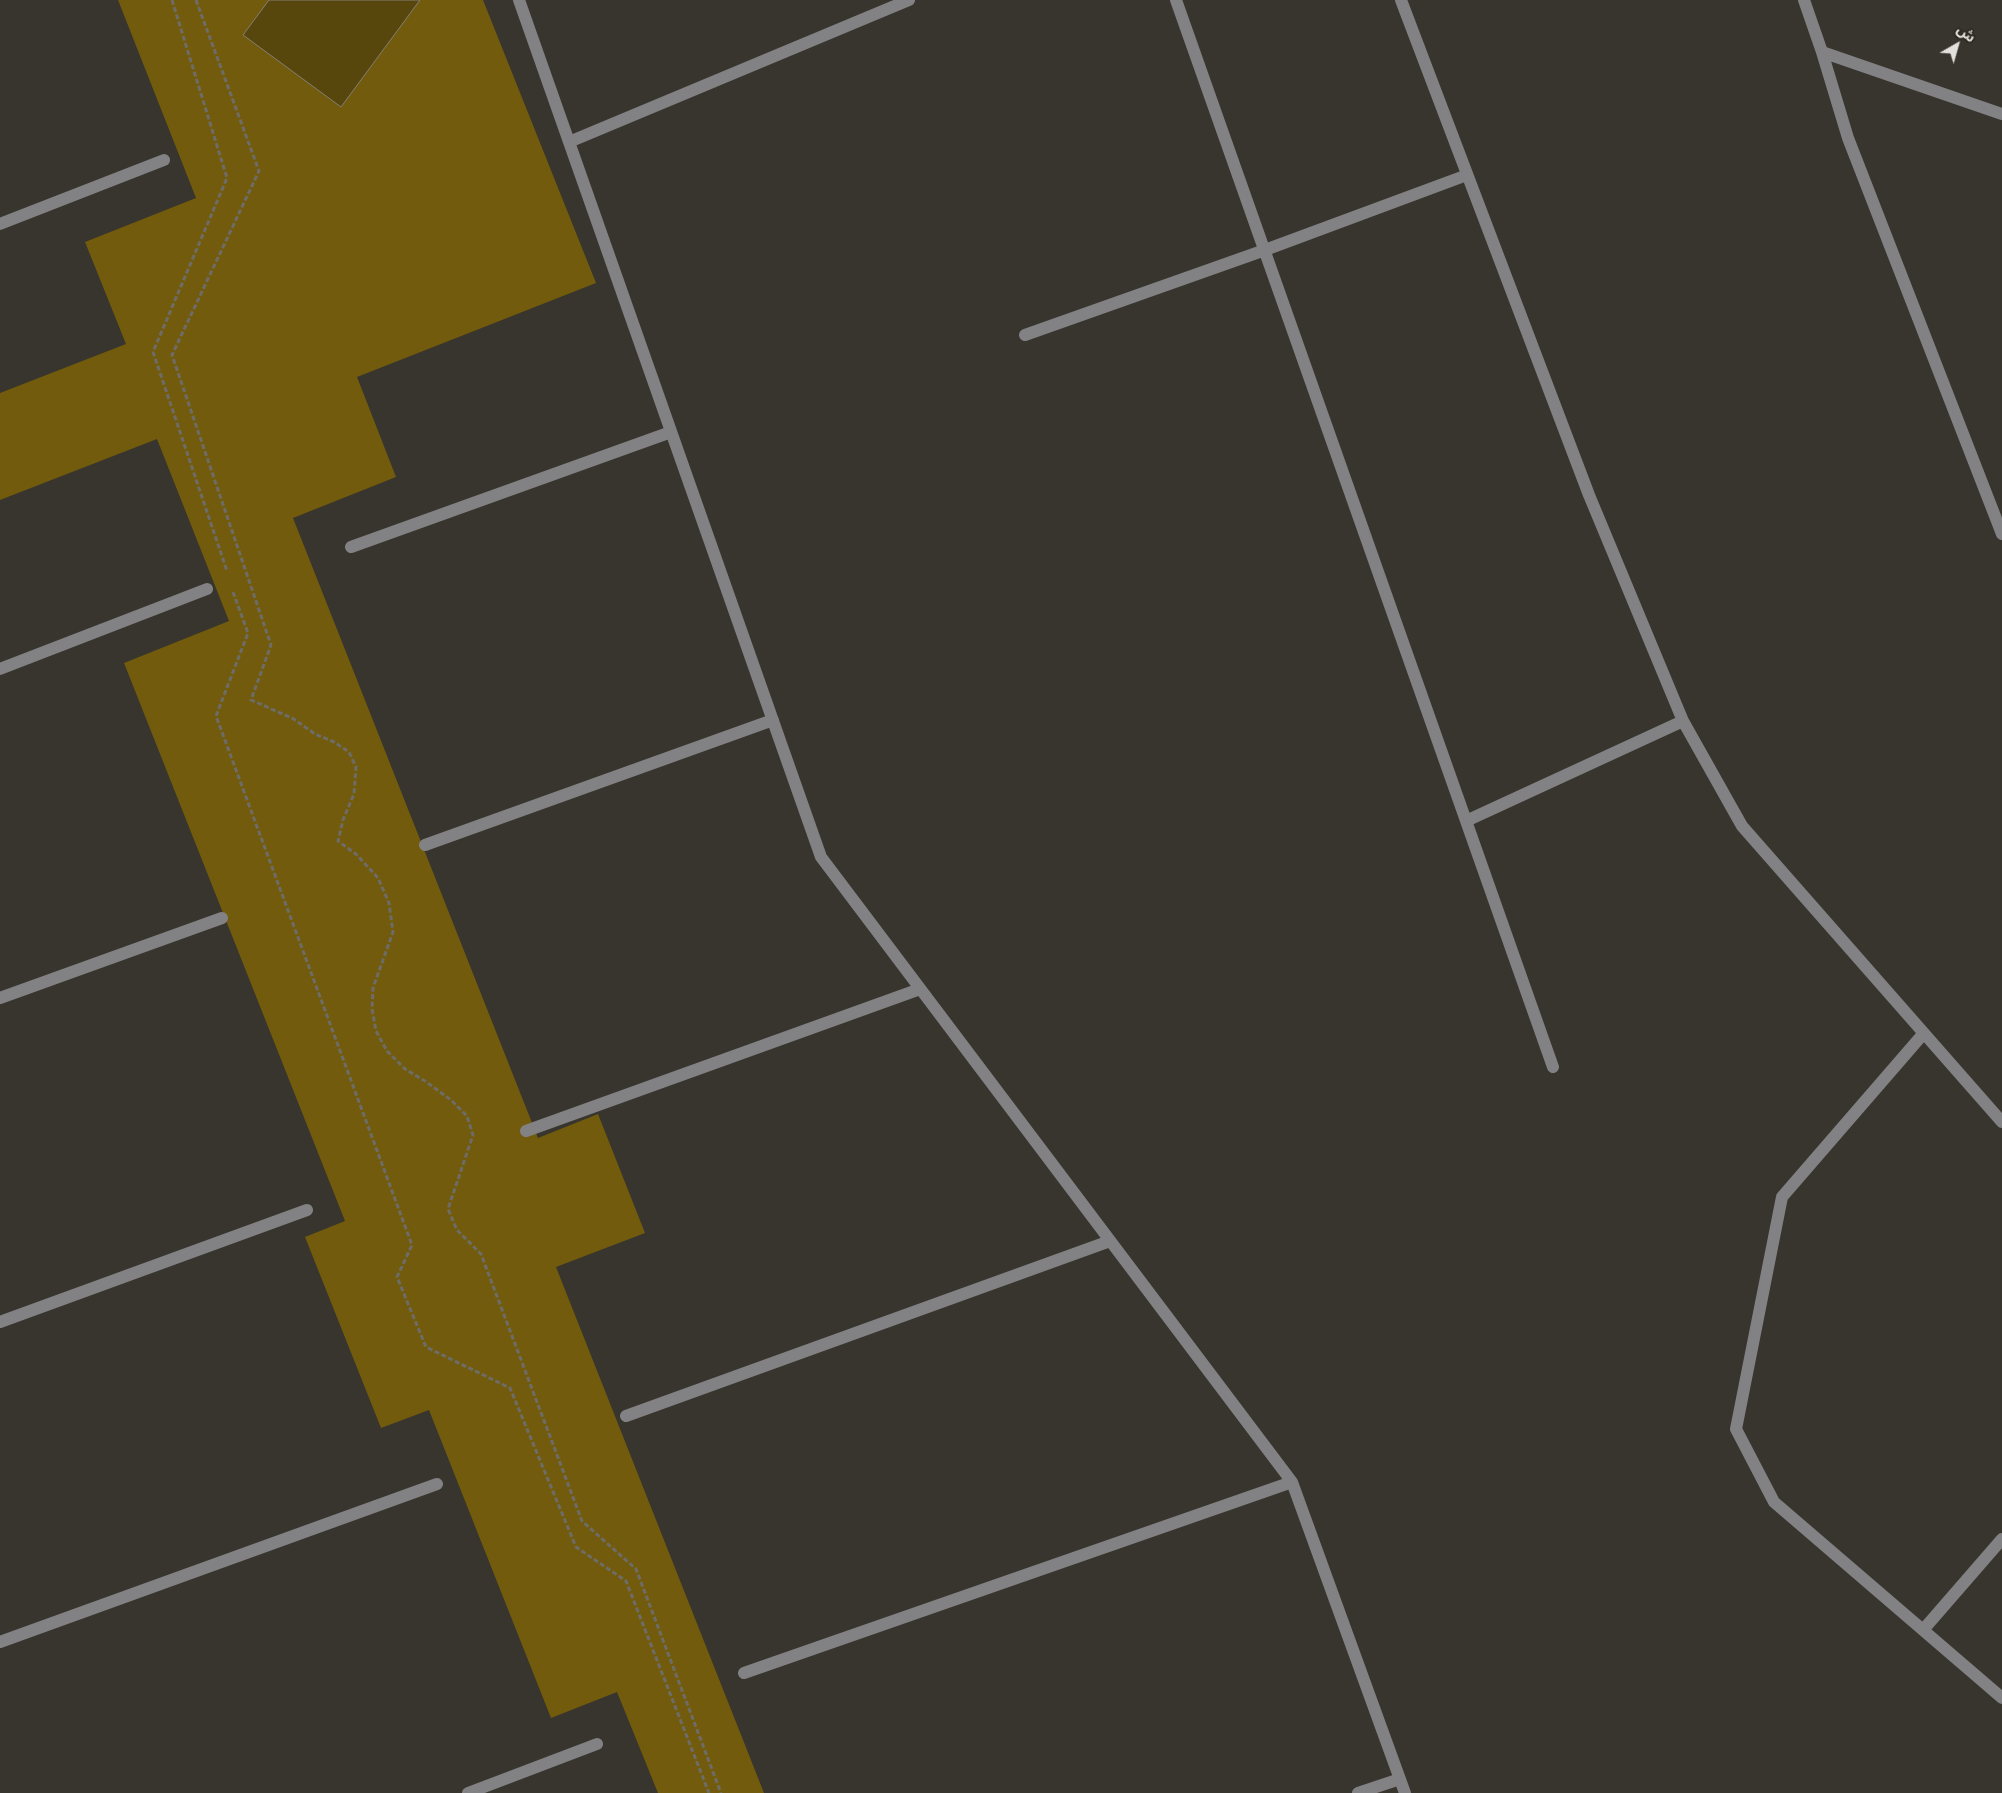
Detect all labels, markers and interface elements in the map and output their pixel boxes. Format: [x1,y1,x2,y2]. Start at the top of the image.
text: ش [1953,19,1980,47]
north arrow [1932,20,1982,70]

